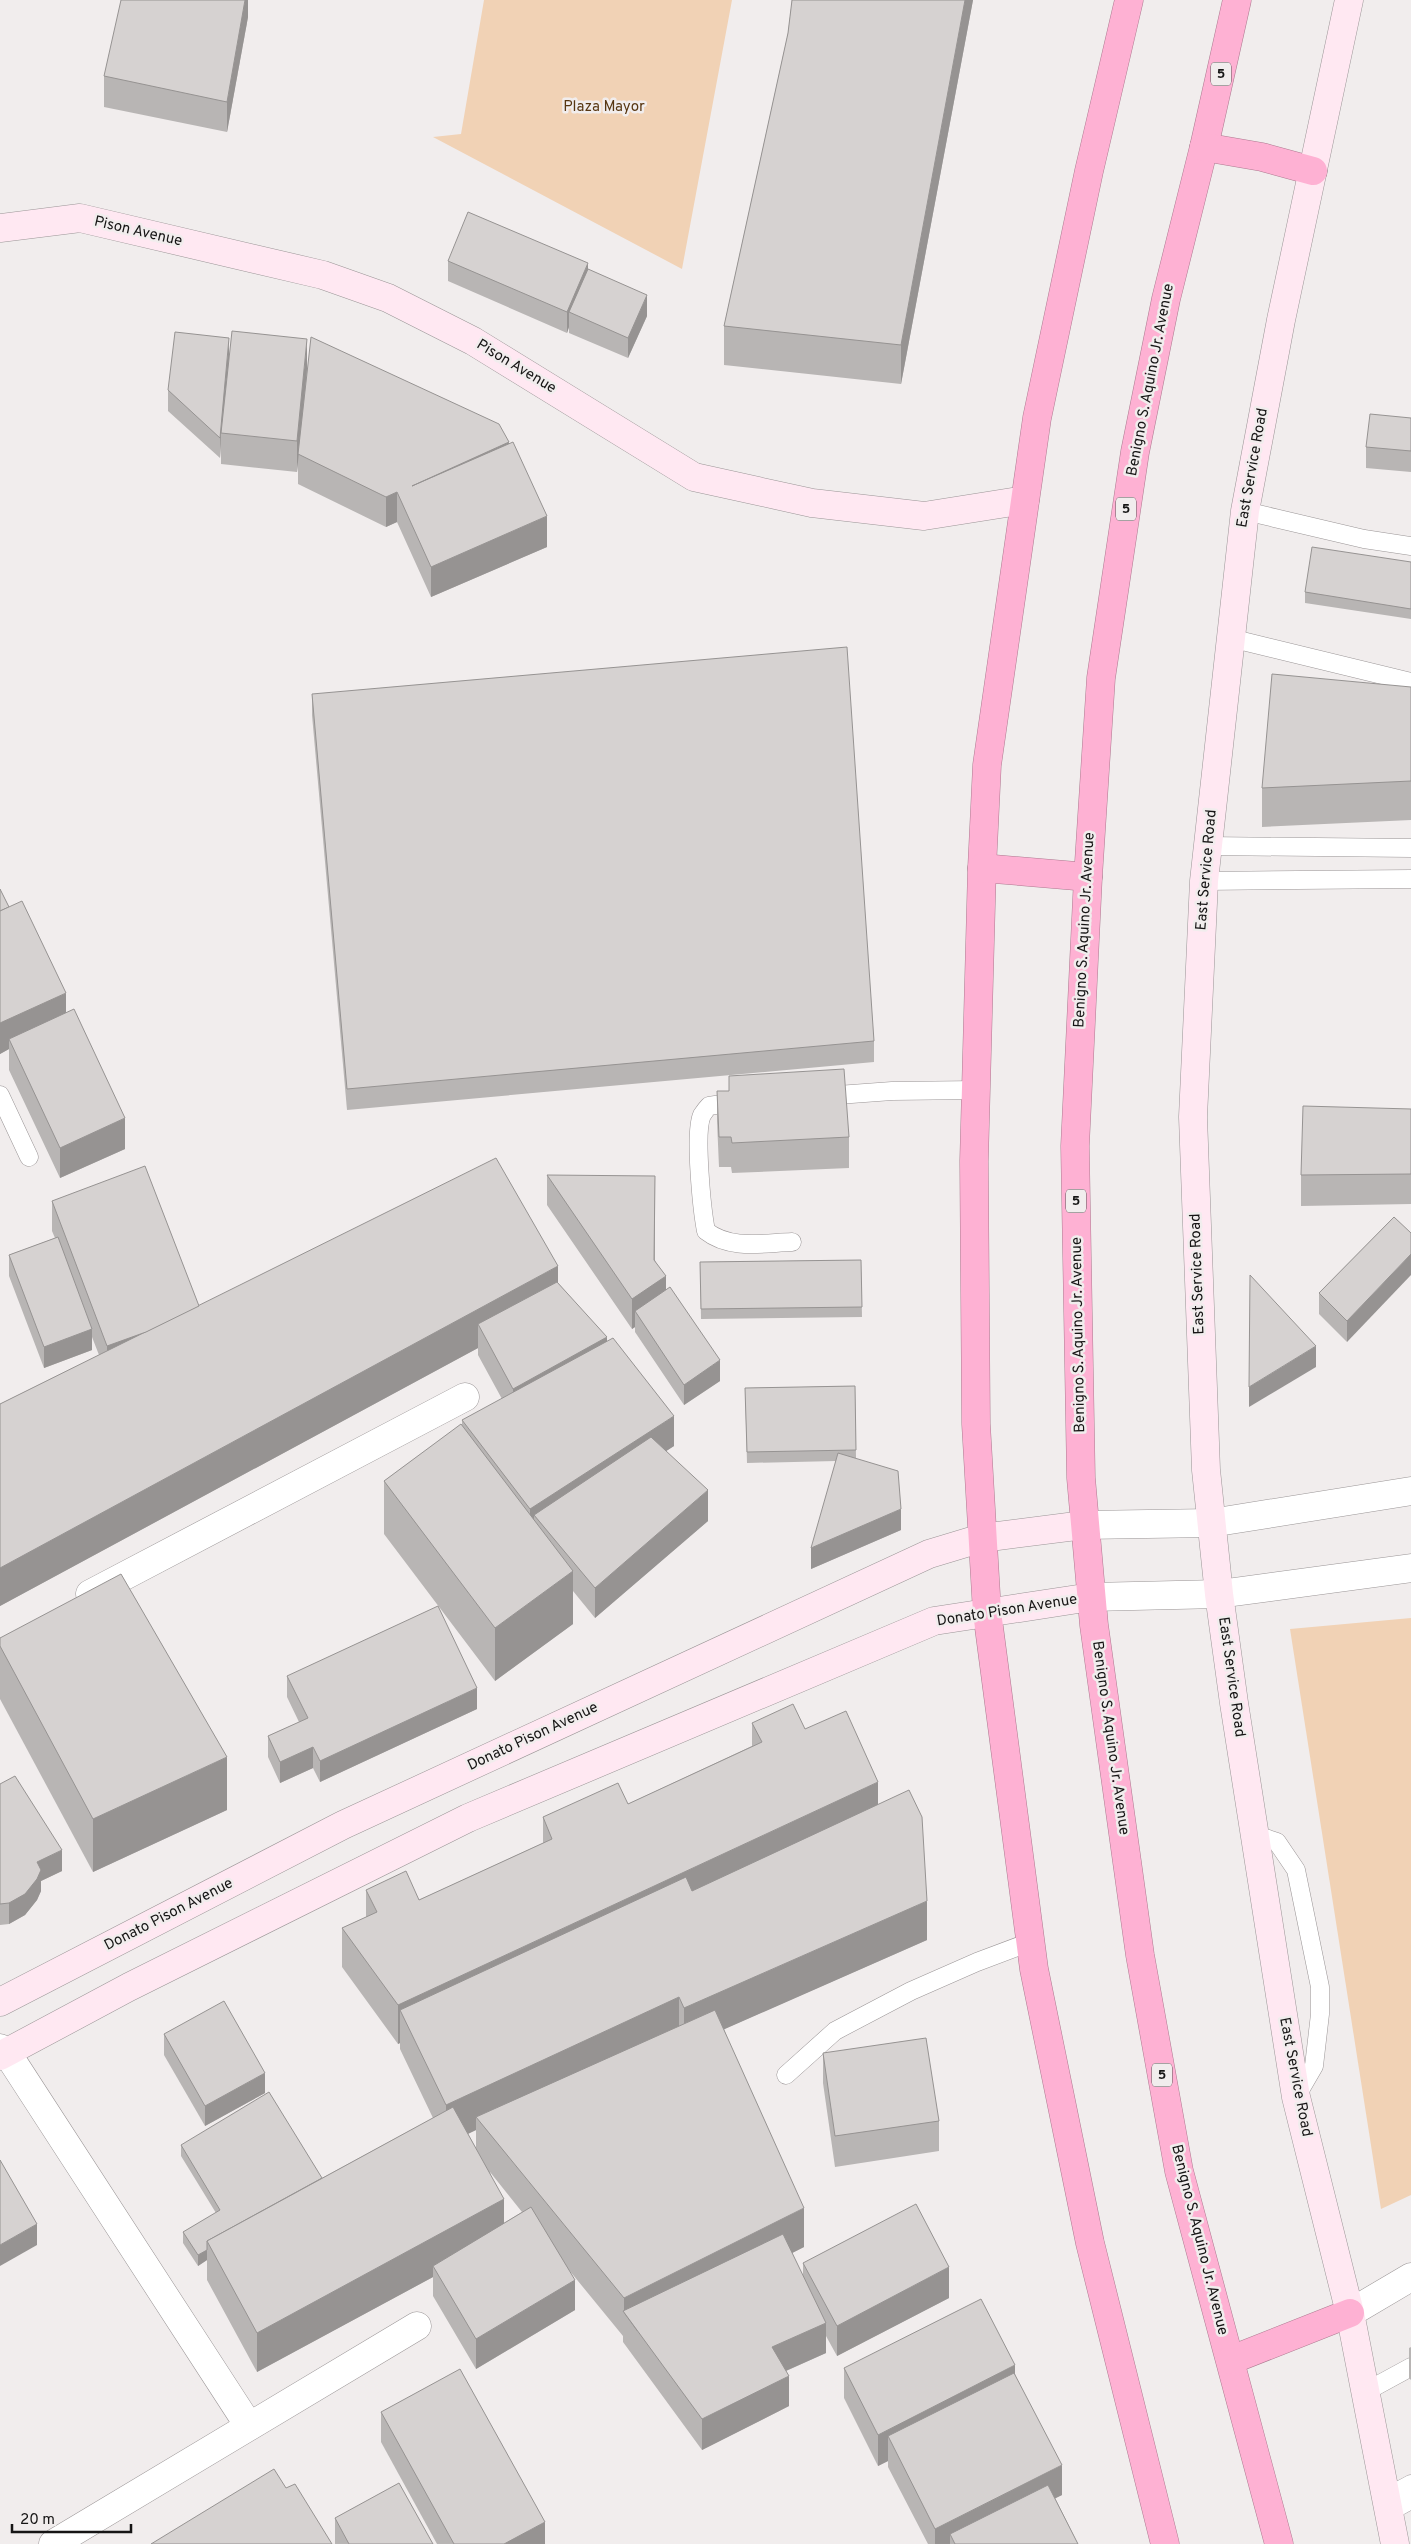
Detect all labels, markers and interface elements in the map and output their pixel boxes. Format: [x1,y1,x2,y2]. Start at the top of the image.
road number: 5 [1211,62,1231,86]
park label: Plaza Mayor [563,98,645,117]
street label: Pison Avenue [92,213,184,251]
street label: Benigno S. Aquino Jr. Avenue [1123,282,1179,478]
street label: Pison Avenue [473,336,559,398]
street label: East Service Road [1233,407,1273,529]
road number: 5 [1116,498,1136,520]
street label: East Service Road [1192,809,1222,931]
street label: Benigno S. Aquino Jr. Avenue [1070,832,1100,1028]
road number: 5 [1066,1190,1086,1212]
street label: East Service Road [1186,1213,1210,1335]
street label: Benigno S. Aquino Jr. Avenue [1068,1237,1090,1433]
street label: Donato Pison Avenue [935,1591,1079,1631]
street label: East Service Road [1213,1616,1249,1738]
street label: Benigno S. Aquino Jr. Avenue [1087,1640,1133,1836]
street label: Donato Pison Avenue [465,1698,601,1776]
street label: Donato Pison Avenue [101,1874,237,1956]
street label: East Service Road [1274,2016,1316,2138]
road number: 5 [1152,2064,1172,2086]
street label: Benigno S. Aquino Jr. Avenue [1166,2143,1232,2337]
scale bar [12,2502,131,2534]
text: 20 m [20,2511,55,2530]

